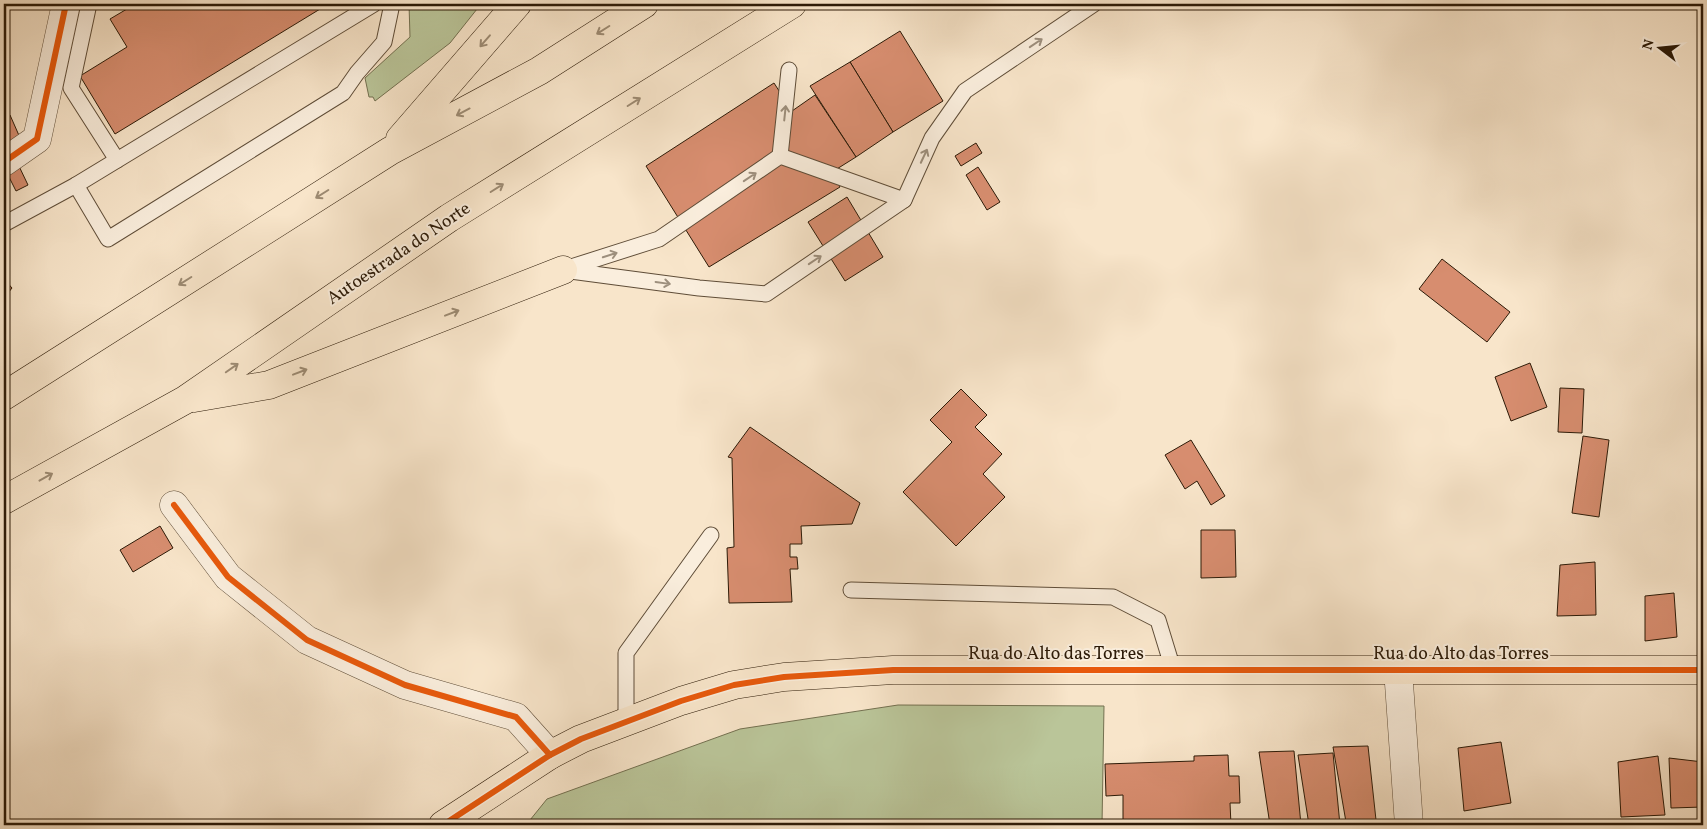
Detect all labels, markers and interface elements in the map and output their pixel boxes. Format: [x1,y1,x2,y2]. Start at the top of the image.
north arrow [1634,22,1684,72]
one-way arrow [596,25,610,35]
one-way arrow [479,34,491,47]
text: N [1638,37,1659,52]
one-way arrow [1029,38,1043,48]
one-way arrow [627,97,641,107]
one-way arrow [780,106,790,122]
one-way arrow [455,107,470,117]
one-way arrow [920,149,930,164]
one-way arrow [743,172,757,182]
one-way arrow [489,183,503,193]
one-way arrow [316,189,330,199]
street label: Autoestrada do Norte [322,197,476,311]
one-way arrow [601,250,617,259]
one-way arrow [808,255,822,265]
one-way arrow [179,276,193,286]
one-way arrow [655,279,671,289]
one-way arrow [444,308,459,317]
one-way arrow [224,363,238,373]
one-way arrow [292,367,307,376]
one-way arrow [39,471,53,481]
street label: Rua do Alto das Torres [968,642,1144,667]
street label: Rua do Alto das Torres [1373,642,1549,667]

